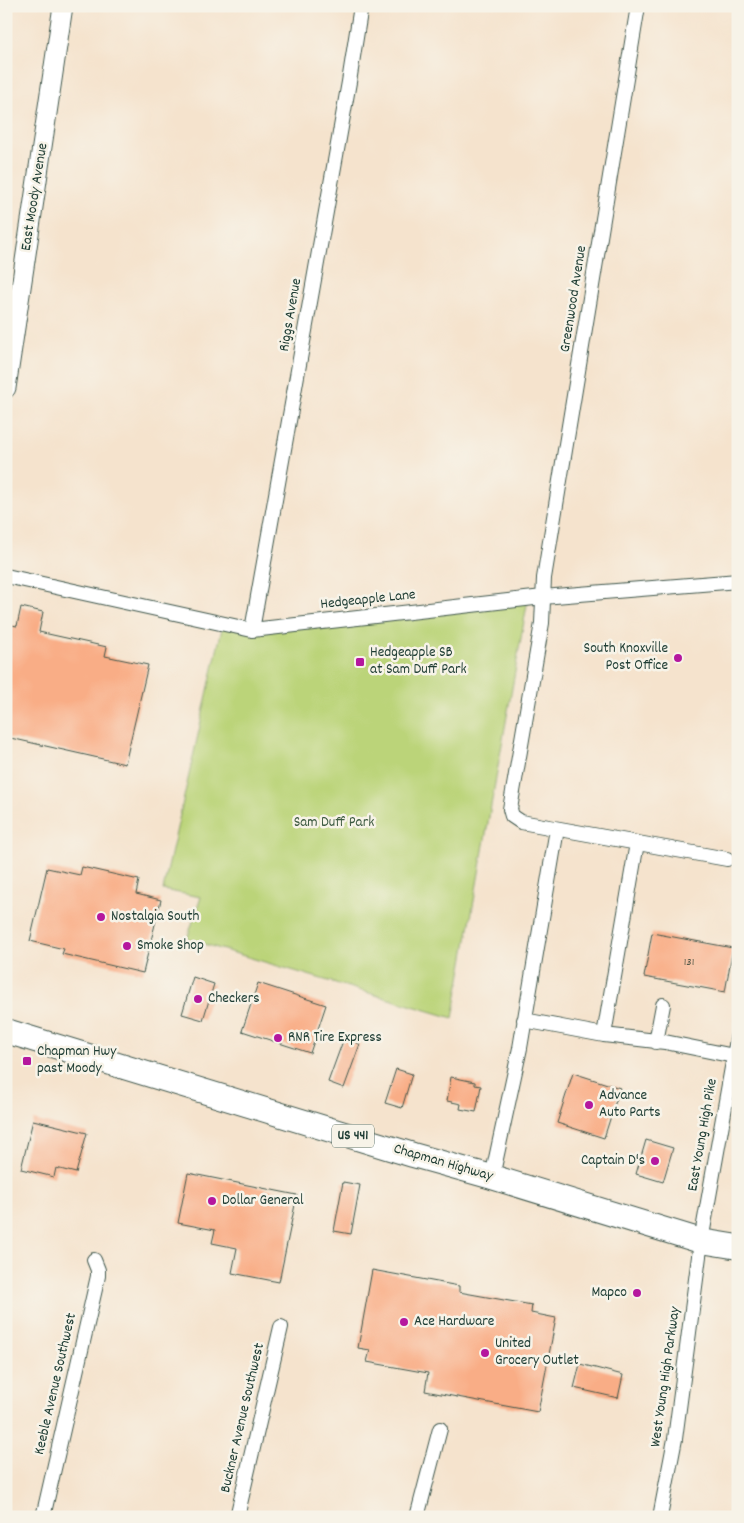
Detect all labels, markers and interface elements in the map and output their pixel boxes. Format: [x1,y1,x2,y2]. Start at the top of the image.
street label: East Moody Avenue [16,141,54,252]
street label: Greenwood Avenue [555,244,593,354]
street label: Riggs Avenue [274,276,308,353]
street label: Hedgeapple Lane [319,584,417,616]
place label: South Knoxville Post Office [584,638,668,677]
place label: Hedgeapple SB at Sam Duff Park [370,642,467,681]
marker: South Knoxville Post Office [672,652,684,664]
marker: Hedgeapple SB at Sam Duff Park [354,656,366,668]
park label: Sam Duff Park [294,812,374,834]
place label: Nostalgia South [111,906,200,928]
marker: Nostalgia South [95,911,107,923]
place label: Smoke Shop [137,935,204,957]
marker: Smoke Shop [121,940,133,952]
house number: 131 [684,954,694,971]
place label: Checkers [208,988,260,1010]
marker: Checkers [192,993,204,1005]
place label: RNR Tire Express [288,1027,382,1049]
marker: RNR Tire Express [272,1032,284,1044]
place label: Chapman Hwy past Moody [37,1041,117,1080]
marker: Chapman Hwy past Moody [21,1055,33,1067]
street label: East Young High Pike [682,1076,724,1193]
place label: Advance Auto Parts [599,1085,661,1124]
marker: Advance Auto Parts [583,1099,595,1111]
road number: US 441 [332,1124,374,1148]
street label: Chapman Highway [391,1138,496,1188]
place label: Captain D's [581,1150,645,1172]
marker: Captain D's [649,1155,661,1167]
place label: Dollar General [222,1190,304,1212]
marker: Dollar General [206,1195,218,1207]
place label: Mapco [592,1282,627,1304]
marker: Mapco [631,1287,643,1299]
street label: West Young High Parkway [645,1304,687,1449]
street label: Keeble Avenue Southwest [29,1310,83,1457]
place label: Ace Hardware [414,1311,495,1333]
marker: Ace Hardware [398,1316,410,1328]
place label: United Grocery Outlet [495,1333,579,1372]
street label: Buckner Avenue Southwest [215,1341,271,1495]
marker: United Grocery Outlet [479,1347,491,1359]

